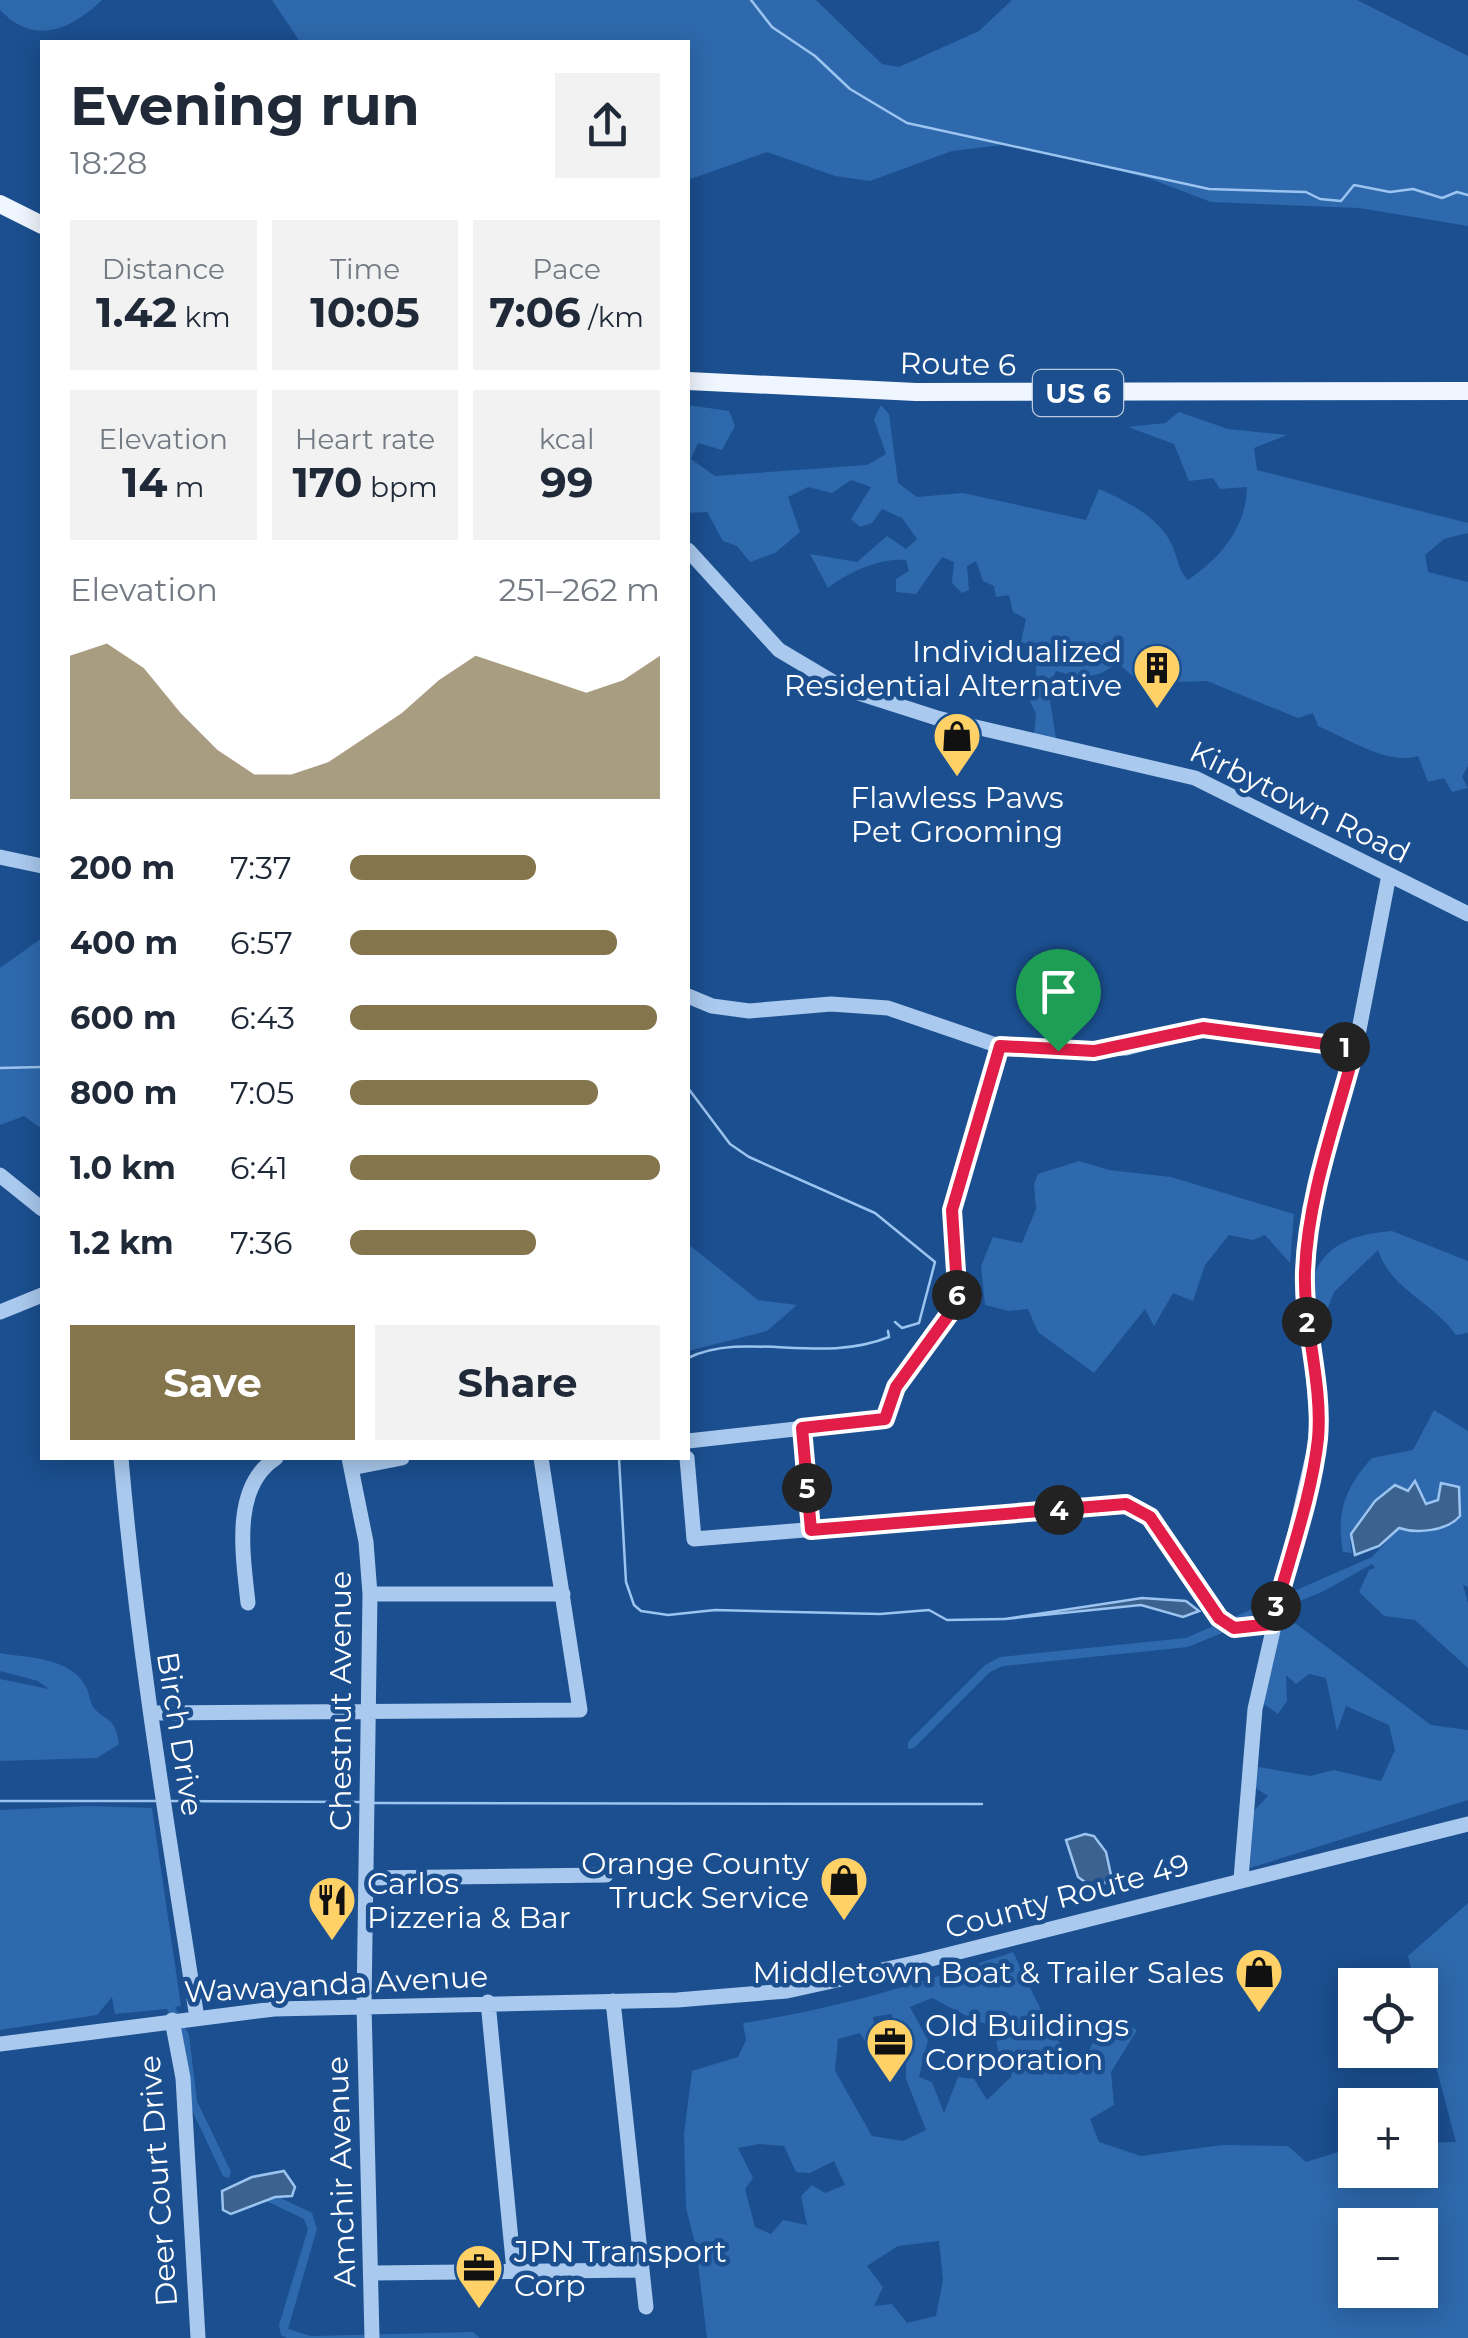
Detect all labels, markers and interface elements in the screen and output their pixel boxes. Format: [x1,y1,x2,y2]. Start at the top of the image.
text: Evening run [70,72,420,139]
button: share [555,73,660,178]
text: 18:28 [70,143,147,182]
text: Distance [102,252,225,286]
text: Time [330,252,400,286]
text: Pace [532,252,601,286]
text: 1.42 [96,286,177,338]
text: 10:05 [310,286,420,338]
text: 7:06 [489,286,581,338]
text: km [177,300,231,334]
text: /km [581,300,644,334]
street label: Route 6 [899,344,1017,384]
road number: US 6 [1033,370,1123,416]
text: Elevation [99,422,228,456]
text: Heart rate [295,422,435,456]
text: kcal [539,422,595,456]
text: 14 [122,456,168,508]
text: 170 [292,456,363,508]
text: 99 [540,456,593,508]
text: m [168,470,205,504]
text: bpm [363,470,438,504]
text: Elevation [70,570,218,609]
text: 251–262 m [498,570,660,609]
place label: Individualized Residential Alternative [784,633,1122,704]
building icon: Individualized Residential Alternative [1131,642,1183,710]
shop icon: Flawless Paws Pet Grooming [931,710,983,778]
street label: Kirbytown Road [1184,733,1416,871]
place label: Flawless Paws Pet Grooming [850,779,1064,850]
text: 200 m [70,848,175,887]
text: 7:37 [230,848,291,887]
text: 400 m [70,923,178,962]
text: 6:57 [230,923,293,962]
pin [1016,949,1101,1052]
icon: arrive [1031,964,1086,1019]
text: 600 m [70,998,176,1037]
text: 6:43 [230,998,295,1037]
pin: 1 [1320,1022,1370,1072]
text: 1 [1340,1030,1350,1064]
text: 800 m [70,1073,177,1112]
text: 7:05 [230,1073,294,1112]
text: 1.0 km [70,1148,176,1187]
text: 6:41 [230,1148,288,1187]
text: 1.2 km [70,1223,174,1262]
text: 7:36 [230,1223,293,1262]
pin: 6 [932,1270,982,1320]
text: 6 [948,1278,966,1312]
pin: 2 [1282,1297,1332,1347]
text: 2 [1299,1305,1315,1339]
button: Save [70,1325,355,1440]
button: Share [375,1325,660,1440]
pin: 5 [782,1463,832,1513]
text: 5 [799,1471,815,1505]
pin: 4 [1034,1485,1084,1535]
text: 4 [1049,1493,1069,1527]
street label: Chestnut Avenue [322,1571,359,1831]
pin: 3 [1251,1581,1301,1631]
text: 3 [1268,1589,1284,1623]
street label: Birch Drive [149,1649,211,1819]
place label: Orange County Truck Service [581,1845,810,1916]
street label: County Route 49 [941,1846,1193,1946]
shop icon: Orange County Truck Service [818,1854,870,1922]
place label: Carlos Pizzeria & Bar [367,1865,571,1936]
restaurant icon: Carlos Pizzeria & Bar [306,1874,358,1942]
shop icon: Middletown Boat & Trailer Sales [1233,1946,1285,2014]
place label: Middletown Boat & Trailer Sales [752,1954,1224,1991]
street label: Wawayanda Avenue [183,1958,489,2010]
map controls [1338,1968,1438,2308]
button: locate [1338,1968,1438,2068]
place label: Old Buildings Corporation [925,2007,1129,2078]
office icon: Old Buildings Corporation [864,2016,916,2084]
street label: Deer Court Drive [131,2054,185,2308]
street label: Amchir Avenue [318,2056,364,2288]
button: + [1338,2088,1438,2188]
button: − [1338,2208,1438,2308]
place label: JPN Transport Corp [513,2233,727,2304]
office icon: JPN Transport Corp [453,2242,505,2310]

